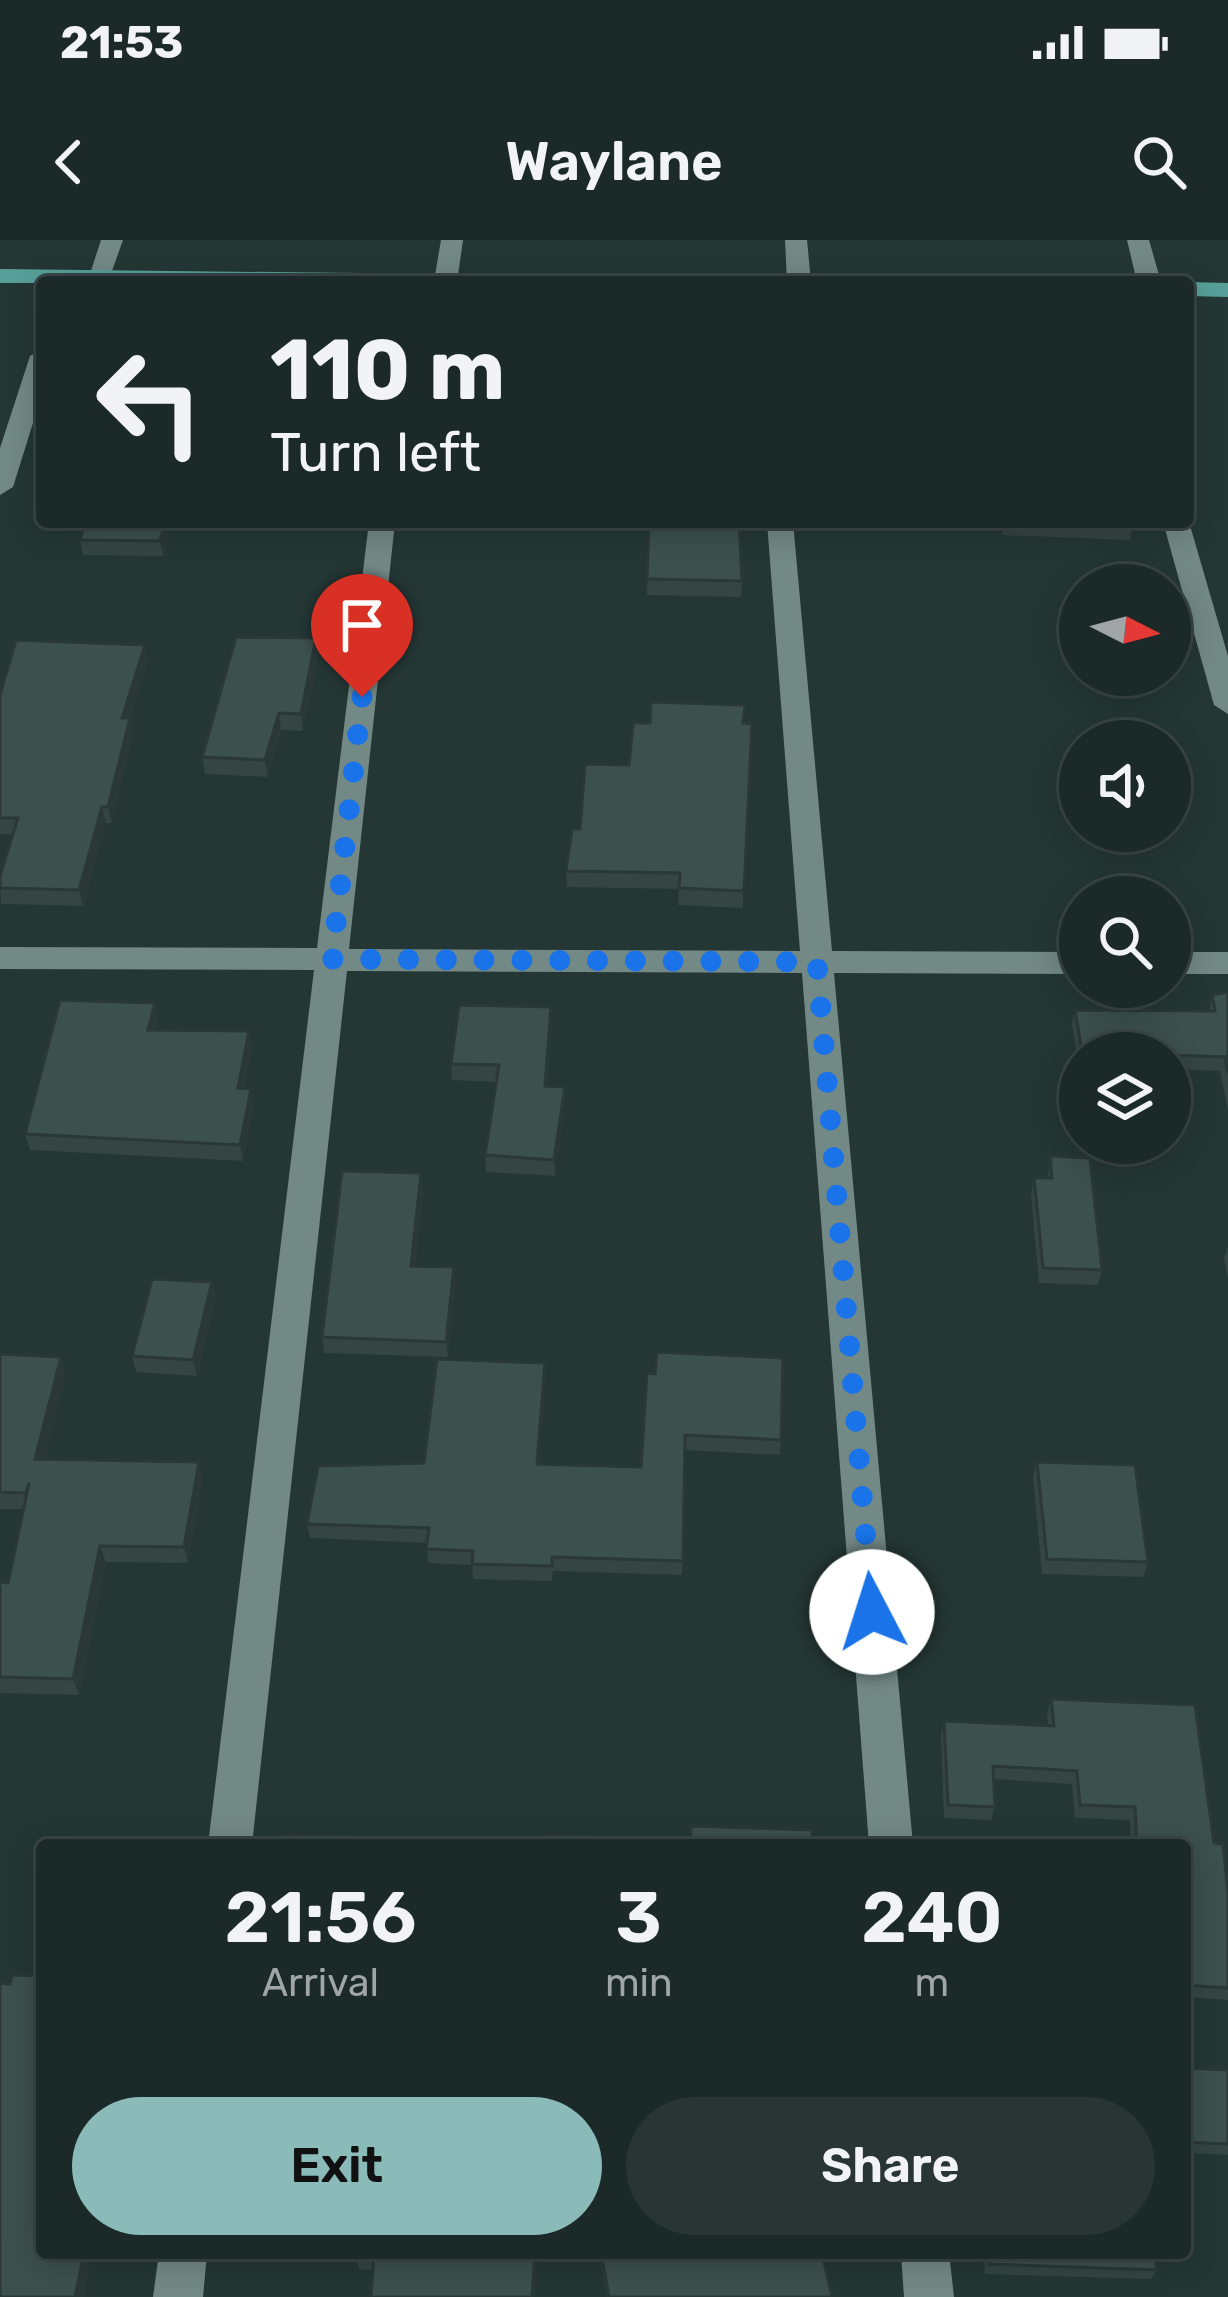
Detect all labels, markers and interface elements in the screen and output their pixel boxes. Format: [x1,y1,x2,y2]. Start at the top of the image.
text: 21:53 [60,16,183,69]
icon: back [36,129,102,195]
icon: search [1126,129,1192,195]
text: Waylane [505,130,723,194]
text: 110 m [270,320,505,420]
icon: left [72,324,228,480]
text: Turn left [270,421,481,485]
north arrow [1059,564,1191,696]
map controls [1059,564,1191,1164]
pin [311,574,413,697]
icon: arrive [329,592,395,658]
button: sound [1059,720,1191,852]
button: search [1059,876,1191,1008]
button: layers [1059,1032,1191,1164]
position arrow [809,1549,935,1675]
text: 21:56 [224,1875,416,1960]
text: 3 [616,1875,662,1960]
text: 240 [861,1875,1003,1960]
text: Arrival [262,1960,379,2006]
text: min [605,1960,673,2006]
text: m [915,1960,949,2006]
button: Exit [72,2097,602,2235]
button: Share [626,2097,1155,2235]

